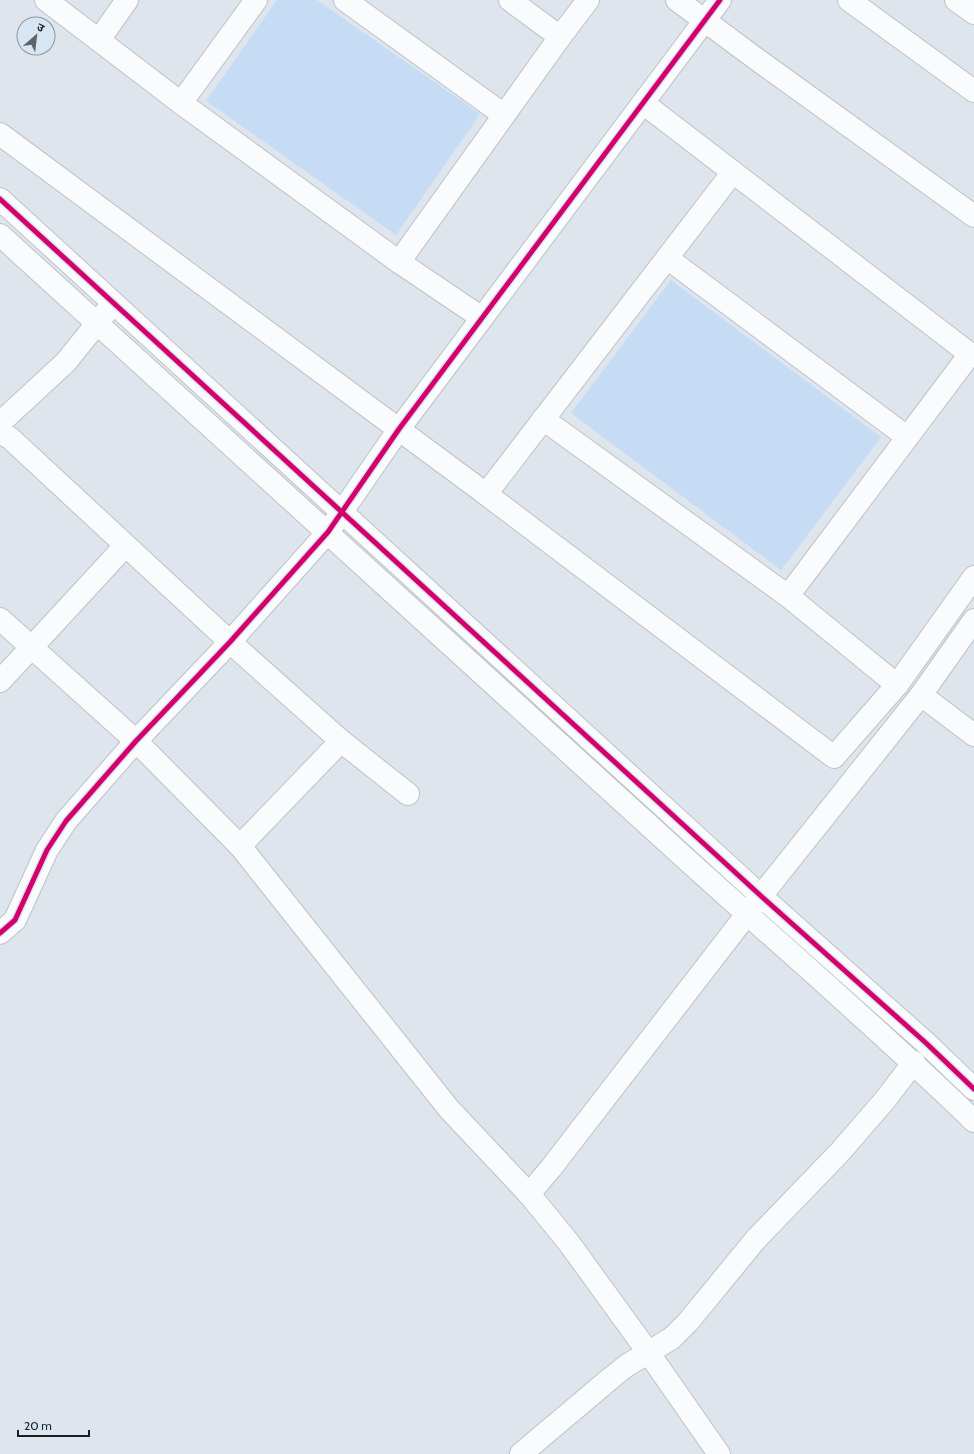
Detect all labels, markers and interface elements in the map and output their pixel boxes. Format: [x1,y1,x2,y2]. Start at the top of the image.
north arrow [16,16,56,56]
text: उ [35,19,47,35]
scale bar [18,1412,89,1438]
text: 20 m [24,1418,52,1433]

